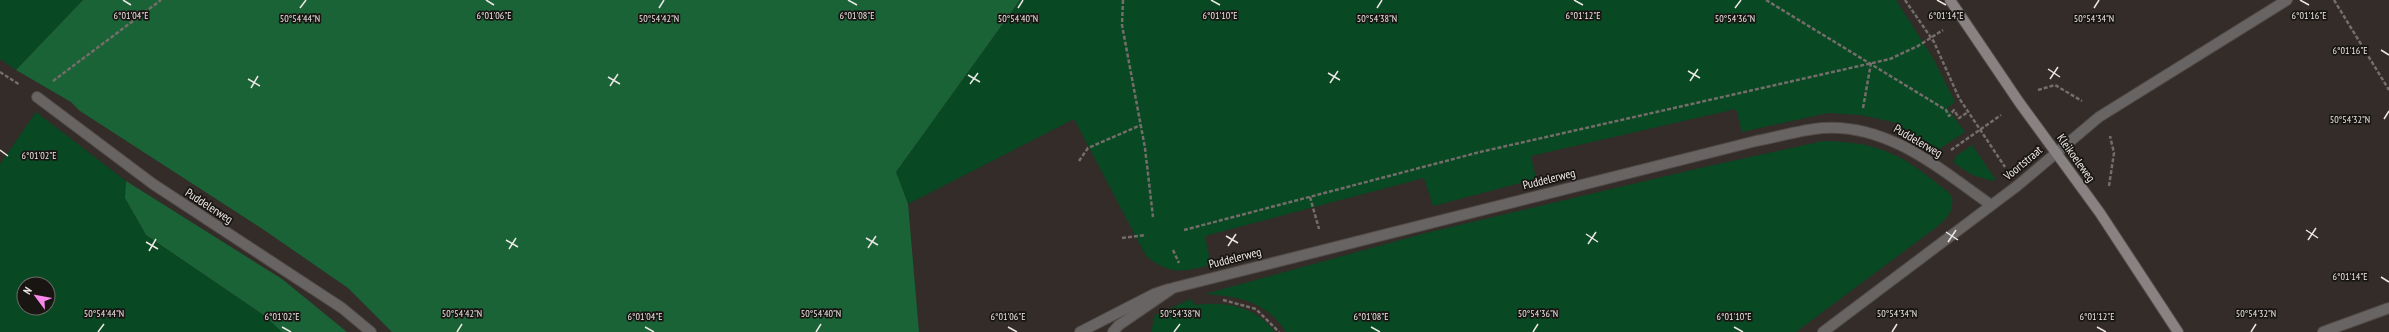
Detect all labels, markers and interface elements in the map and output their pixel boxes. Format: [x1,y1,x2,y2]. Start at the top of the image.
text: 6°01'04"E [114,9,148,22]
text: 6°01'06"E [477,9,511,22]
text: 6°01'08"E [840,9,874,22]
text: 6°01'10"E [1203,9,1237,22]
text: 6°01'12"E [1566,9,1600,22]
text: 6°01'14"E [1929,9,1963,22]
text: 6°01'16"E [2292,9,2326,22]
text: 50°54'44"N [280,12,320,25]
text: 50°54'42"N [639,12,679,25]
text: 50°54'40"N [998,12,1038,25]
text: 50°54'38"N [1357,12,1397,25]
text: 50°54'36"N [1715,12,1755,25]
text: 50°54'34"N [2074,12,2114,25]
text: 6°01'16"E [2333,44,2367,57]
text: 50°54'32"N [2330,113,2370,126]
street label: Puddelerweg [1891,121,1945,160]
street label: Kleikoeleweg [2054,131,2099,185]
street label: Voortstraat [2000,142,2046,184]
text: 6°01'02"E [22,149,56,162]
street label: Puddelerweg [1521,165,1577,192]
street label: Puddelerweg [183,185,236,226]
street label: Puddelerweg [1207,244,1263,271]
text: 6°01'14"E [2333,270,2367,283]
north arrow [16,276,56,316]
text: N [20,284,35,297]
text: 50°54'44"N [84,307,124,320]
text: 50°54'42"N [442,307,482,320]
text: 50°54'40"N [801,307,841,320]
text: 50°54'38"N [1160,307,1200,320]
text: 50°54'36"N [1518,307,1558,320]
text: 50°54'34"N [1877,307,1917,320]
text: 50°54'32"N [2236,307,2276,320]
text: 6°01'02"E [265,310,299,323]
text: 6°01'04"E [628,310,662,323]
text: 6°01'06"E [991,310,1025,323]
text: 6°01'08"E [1354,310,1388,323]
text: 6°01'10"E [1717,310,1751,323]
text: 6°01'12"E [2080,310,2114,323]

